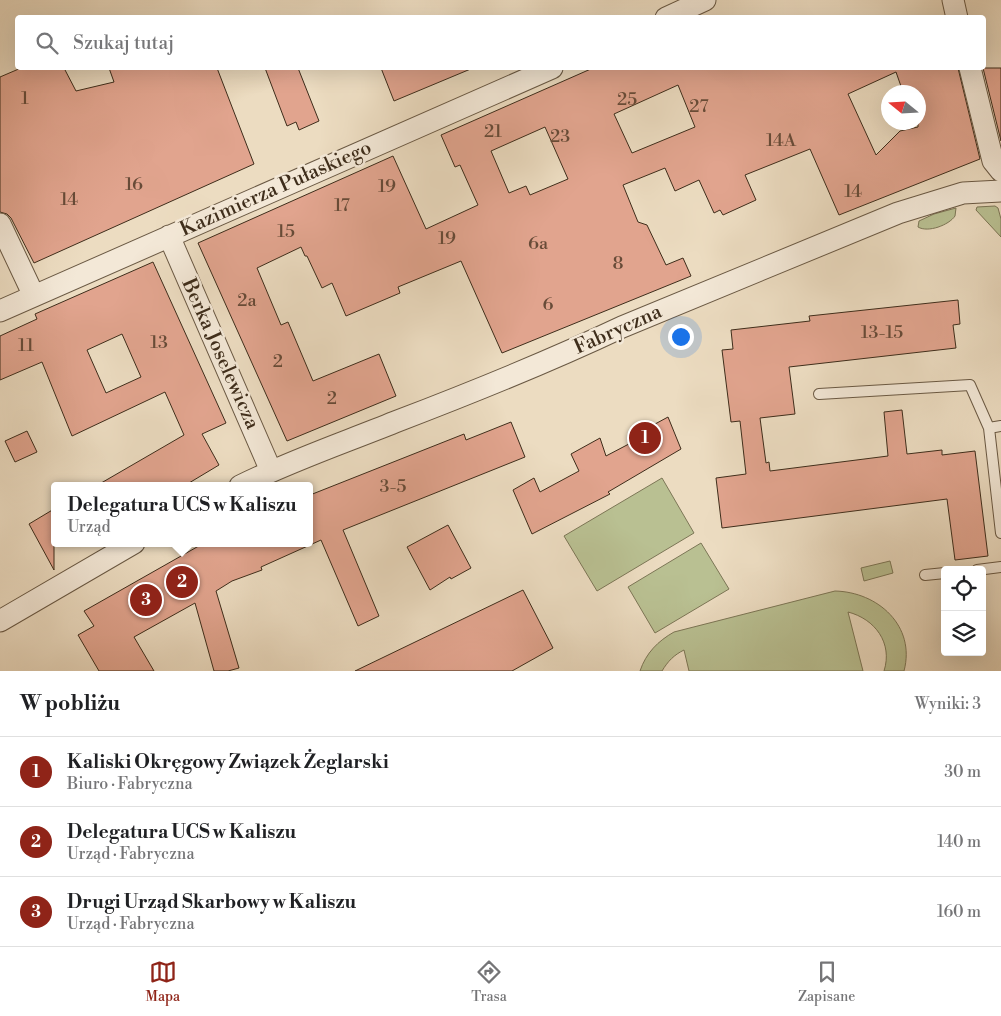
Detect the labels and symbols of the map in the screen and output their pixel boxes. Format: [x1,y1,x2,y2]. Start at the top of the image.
north arrow [881,85,926,130]
house number: 1 [21,87,29,110]
house number: 25 [617,88,637,111]
house number: 27 [689,95,709,118]
house number: 21 [484,120,502,143]
house number: 23 [550,125,570,148]
house number: 14A [766,129,797,152]
street label: Kazimierza Pułaskiego [176,135,376,243]
house number: 16 [125,173,143,196]
house number: 19 [378,175,396,198]
house number: 14 [844,180,862,203]
house number: 14 [60,188,78,211]
house number: 17 [334,194,350,217]
house number: 15 [277,220,295,243]
house number: 19 [438,227,456,250]
house number: 6a [528,232,549,255]
house number: 8 [612,252,624,275]
street label: Berka Joselewicza [175,274,265,434]
house number: 2a [237,289,258,312]
house number: 6 [543,293,554,316]
street label: Fabryczna [570,299,667,360]
house number: 13-15 [861,321,903,344]
your location [668,324,694,350]
house number: 13 [150,331,168,354]
house number: 11 [18,334,34,357]
house number: 2 [273,350,283,373]
house number: 2 [327,387,337,410]
pin: 1 [629,419,661,457]
house number: 3-5 [380,475,407,498]
pin: 2 [166,563,198,601]
pin: 3 [130,581,162,619]

